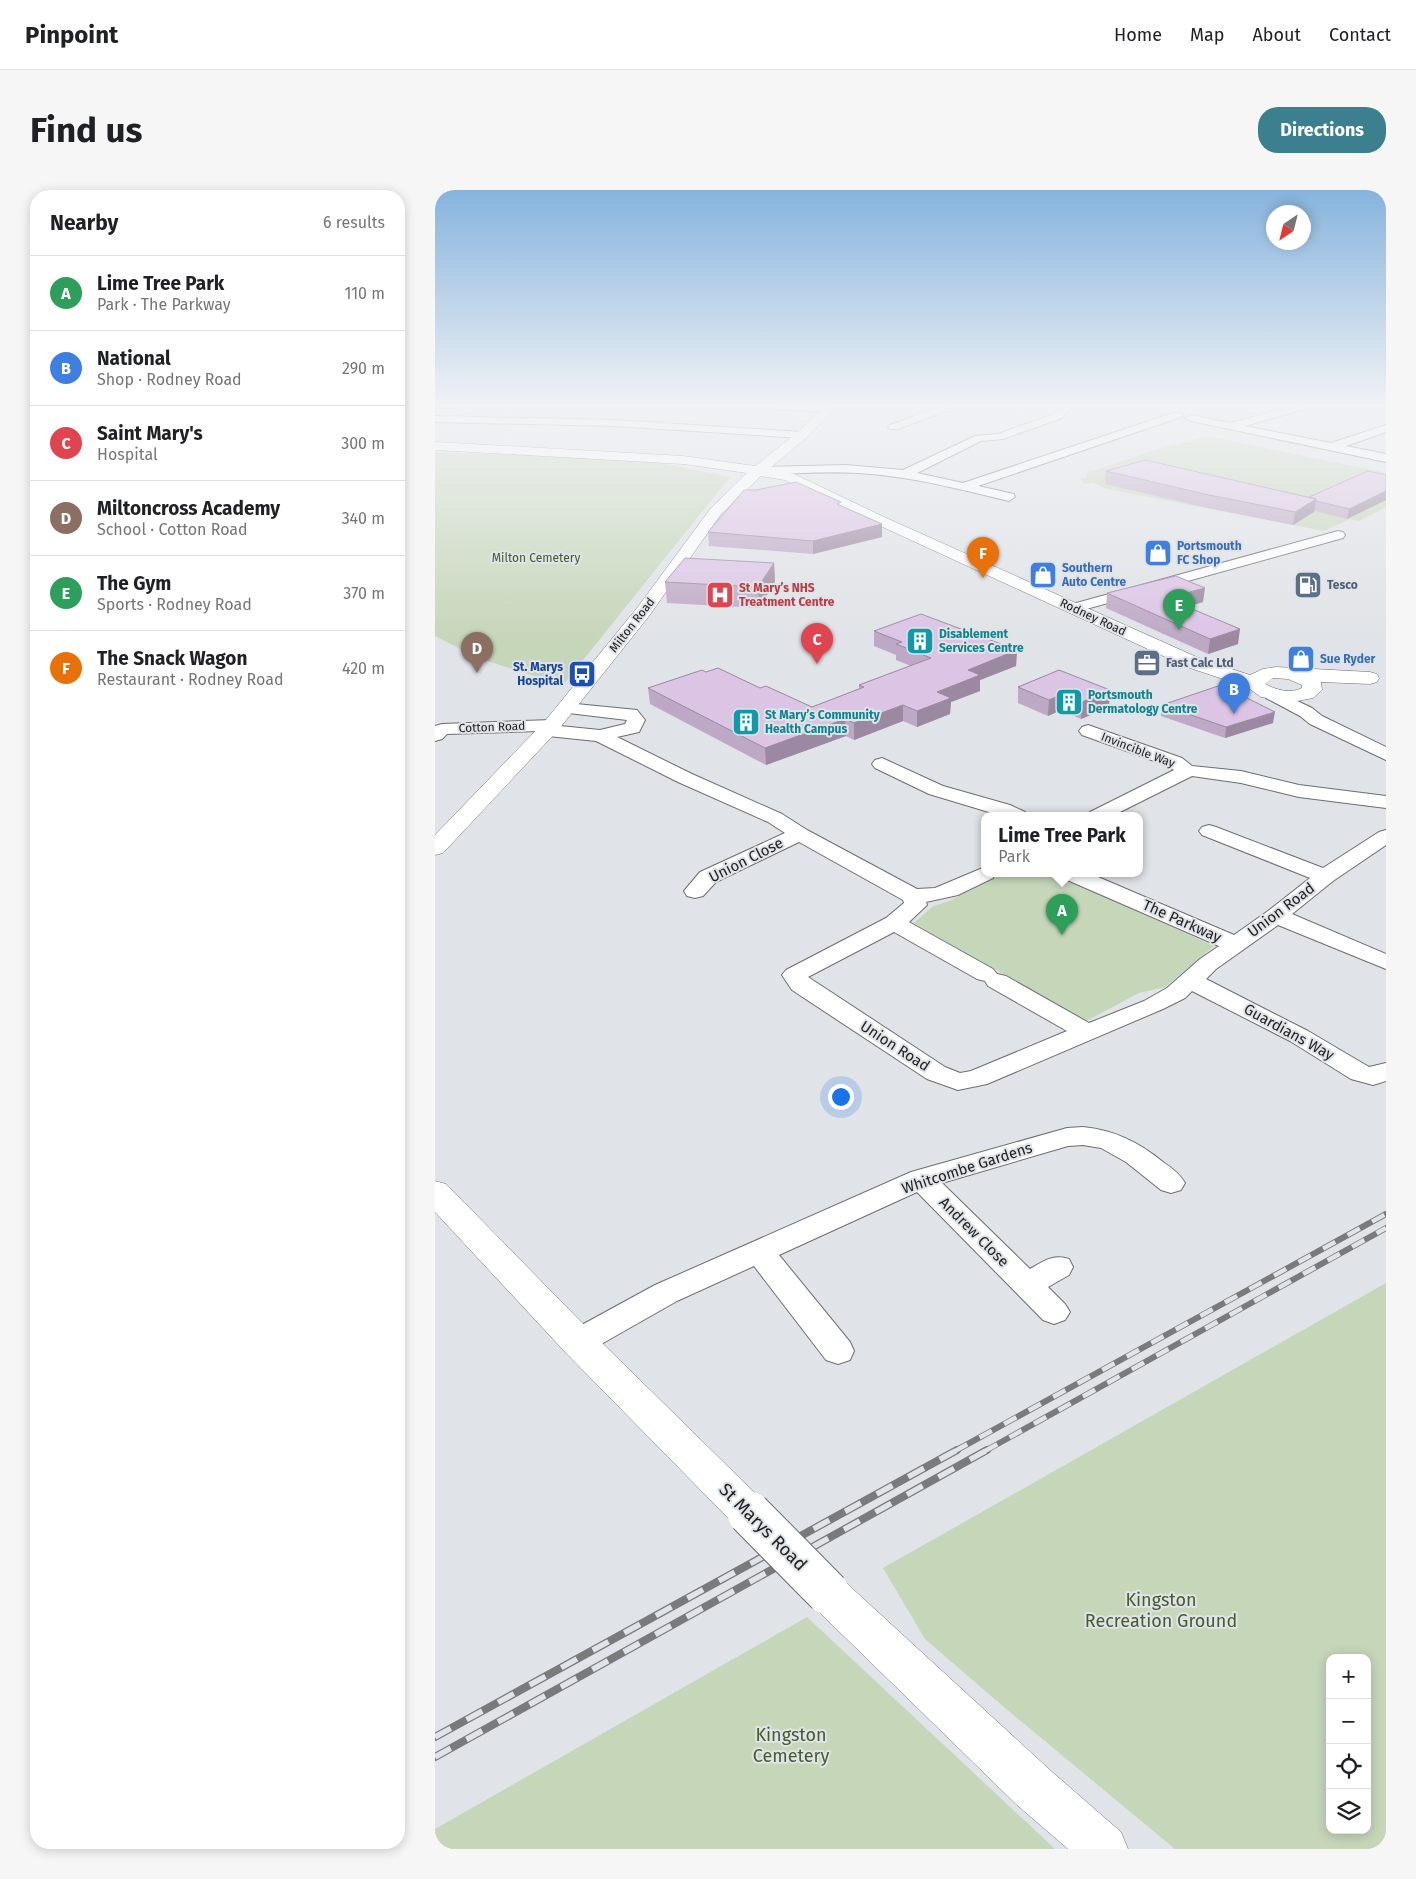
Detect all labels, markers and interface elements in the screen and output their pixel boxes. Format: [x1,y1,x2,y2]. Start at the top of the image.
text: Pinpoint [25,21,118,49]
text: Home [1114,24,1162,46]
text: Map [1190,24,1224,46]
text: About [1252,24,1301,46]
text: Contact [1329,24,1391,46]
button: Directions [1258,107,1386,153]
text: Find us [30,109,142,151]
north arrow [1266,205,1311,250]
text: Nearby [50,210,118,236]
text: 6 results [323,213,385,232]
text: Lime Tree Park [97,272,224,295]
text: A [61,284,71,303]
text: 110 m [344,284,385,303]
text: Park · The Parkway [97,295,231,314]
text: National [97,347,171,370]
text: B [61,359,71,378]
text: 290 m [342,359,385,378]
text: Shop · Rodney Road [97,370,242,389]
text: Saint Mary's [97,422,203,445]
text: C [61,434,71,453]
text: 300 m [341,434,385,453]
text: Hospital [97,445,158,464]
text: Miltoncross Academy [97,497,280,520]
text: D [61,509,71,528]
text: 340 m [342,509,385,528]
text: School · Cotton Road [97,520,248,539]
pin: F [967,537,999,578]
shop icon: Portsmouth FC Shop [1143,538,1173,568]
place label: Portsmouth FC Shop [1177,539,1242,567]
park label: Milton Cemetery [492,551,580,565]
shop icon: Southern Auto Centre [1028,560,1058,590]
place label: Southern Auto Centre [1061,561,1127,589]
fuel station icon: Tesco [1293,570,1323,600]
text: The Gym [97,572,171,595]
place label: Tesco [1327,578,1358,592]
hospital icon: St Mary’s NHS Treatment Centre [705,580,735,610]
place label: St Mary’s NHS Treatment Centre [739,581,835,609]
text: E [62,584,70,603]
text: 370 m [343,584,385,603]
pin: E [1163,589,1195,630]
text: Sports · Rodney Road [97,595,252,614]
street label: Milton Road [606,595,658,655]
street label: Rodney Road [1058,596,1128,638]
pin: C [801,623,833,664]
building icon: Disablement Services Centre [905,626,935,656]
place label: Disablement Services Centre [939,627,1024,655]
pin: D [461,632,493,673]
shop icon: Sue Ryder [1286,644,1316,674]
text: The Snack Wagon [97,647,247,670]
office icon: Fast Calc Ltd [1132,648,1162,678]
place label: Sue Ryder [1320,652,1376,666]
place label: Fast Calc Ltd [1166,656,1234,670]
text: F [62,659,70,678]
text: 420 m [342,659,385,678]
bus stop icon: St. Marys Hospital [567,659,597,689]
place label: St. Marys Hospital [513,660,563,688]
text: Restaurant · Rodney Road [97,670,284,689]
pin: B [1218,673,1250,714]
building icon: Portsmouth Dermatology Centre [1054,687,1084,717]
place label: Portsmouth Dermatology Centre [1088,688,1198,716]
building icon: St Mary’s Community Health Campus [731,707,761,737]
place label: St Mary’s Community Health Campus [765,708,881,736]
street label: Cotton Road [458,719,526,735]
street label: Invincible Way [1099,729,1177,771]
popup [981,812,1143,877]
text: Lime Tree Park [998,824,1126,847]
street label: Union Close [706,834,786,886]
text: Park [998,847,1030,866]
street label: Union Road [1244,879,1318,941]
pin: A [1046,894,1078,935]
street label: The Parkway [1140,896,1225,947]
street label: Guardians Way [1241,1000,1338,1064]
street label: Union Road [857,1017,933,1075]
your location [828,1084,854,1110]
street label: Whitcombe Gardens [900,1138,1034,1198]
street label: Andrew Close [935,1193,1013,1271]
street label: St Marys Road [714,1478,812,1576]
park label: Kingston Recreation Ground [1085,1589,1237,1632]
map controls [1326,1654,1371,1834]
button: + [1326,1654,1371,1699]
button: − [1326,1699,1371,1744]
park label: Kingston Cemetery [753,1724,829,1767]
button: locate [1326,1744,1371,1789]
button: layers [1326,1789,1371,1834]

